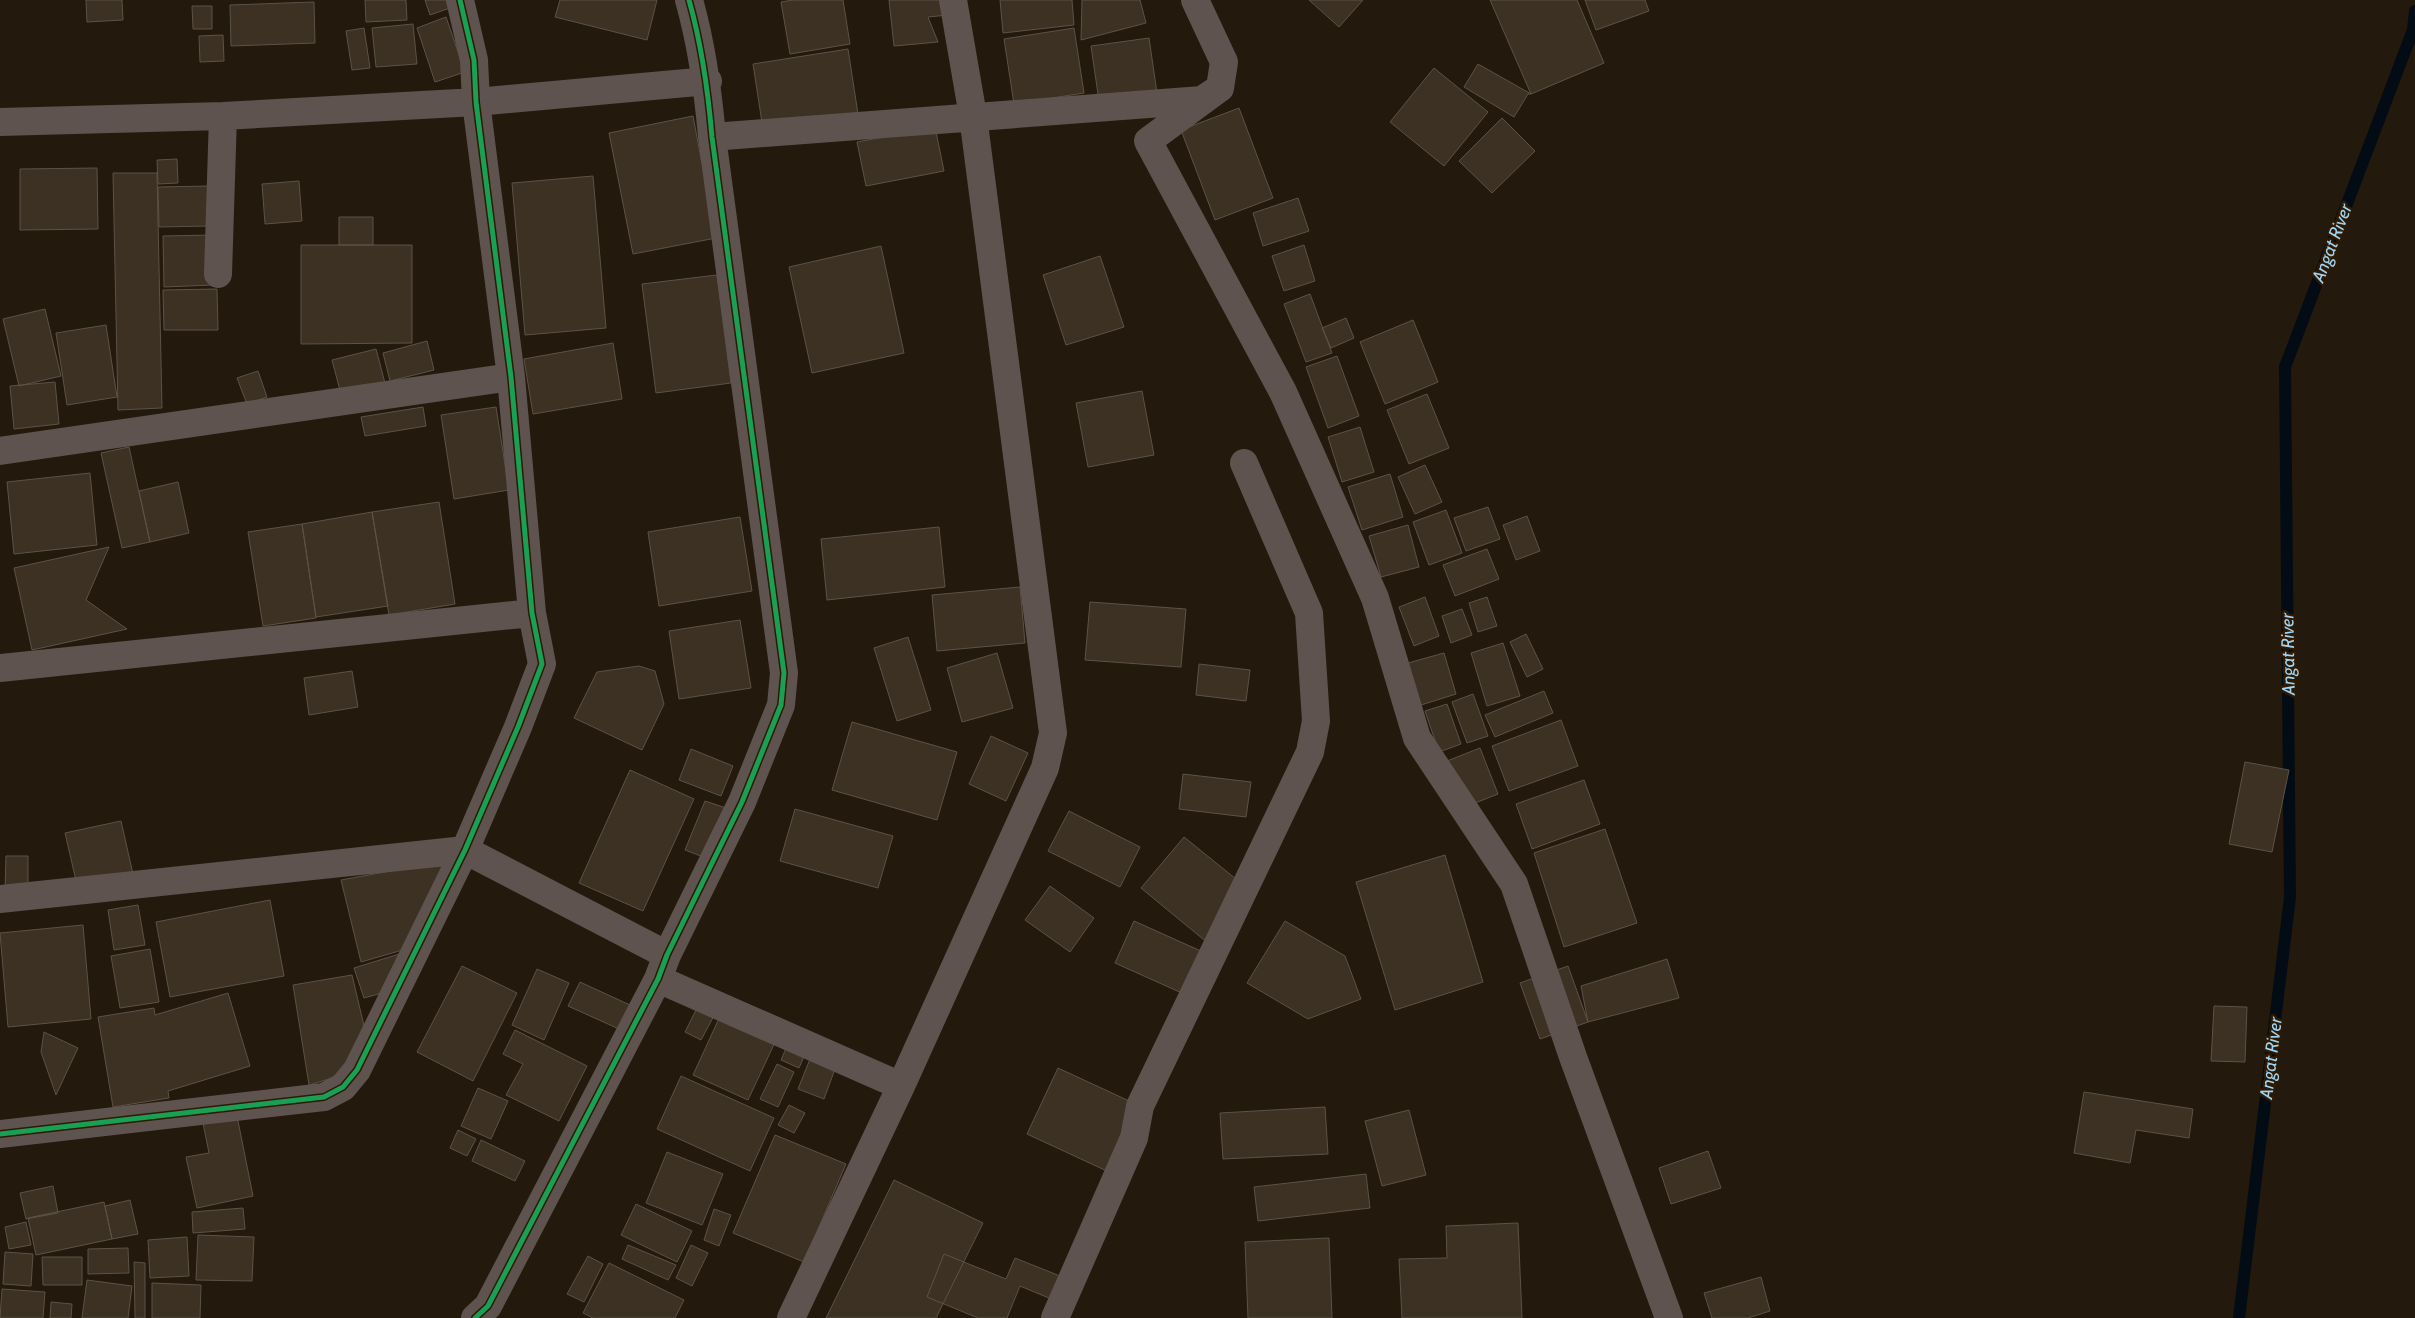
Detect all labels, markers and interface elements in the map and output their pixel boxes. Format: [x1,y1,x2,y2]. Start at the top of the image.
water label: Angat River [2307,199,2357,286]
water label: Angat River [2276,611,2300,696]
water label: Angat River [2255,1015,2287,1101]

